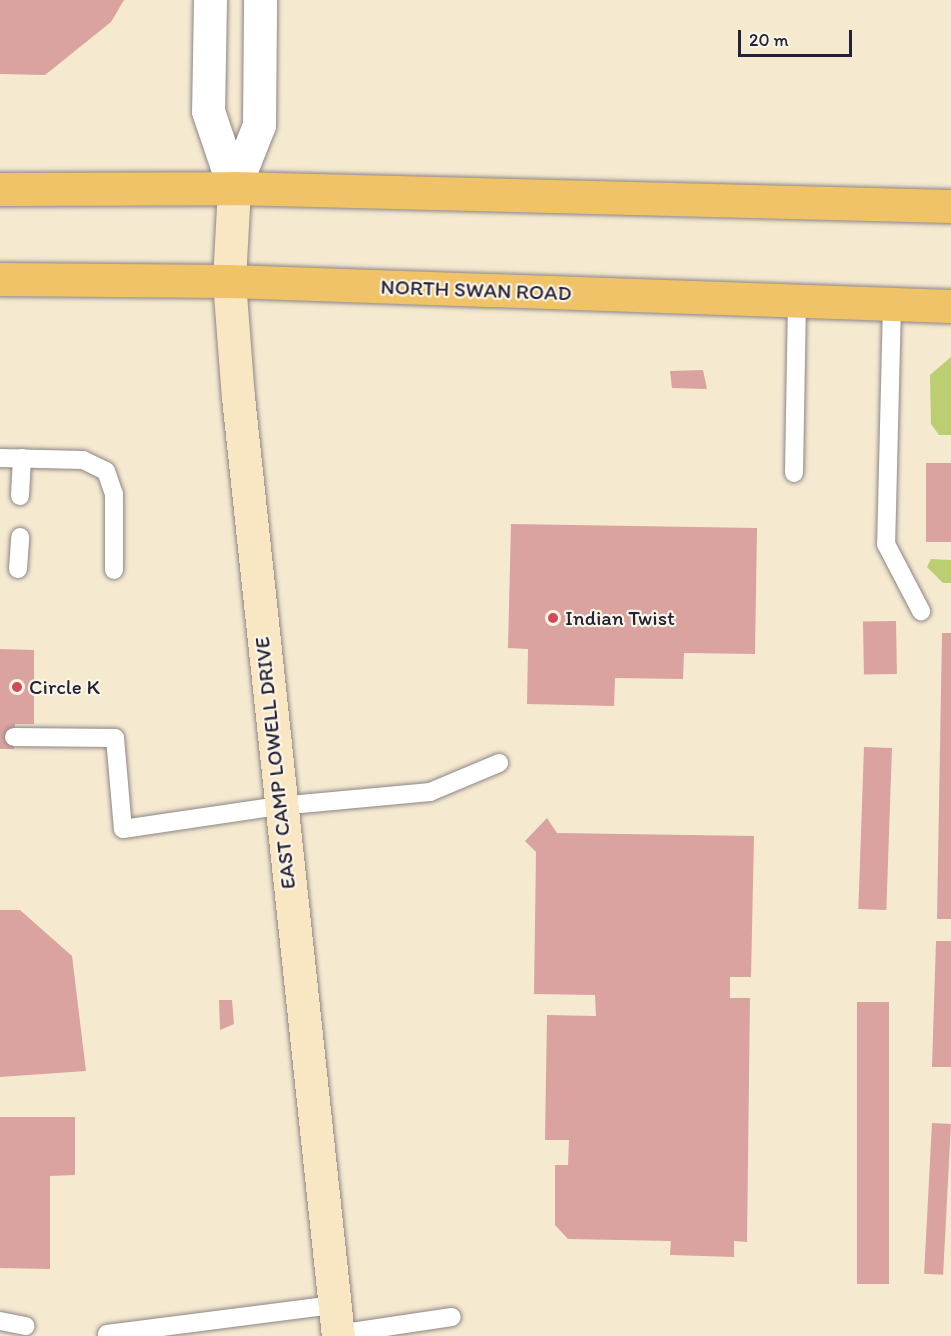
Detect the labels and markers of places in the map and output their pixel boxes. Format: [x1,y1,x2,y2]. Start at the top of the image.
place label: Indian Twist [565,605,675,631]
marker: Indian Twist [546,611,560,625]
place label: Circle K [29,674,100,700]
marker: Circle K [10,680,24,694]

